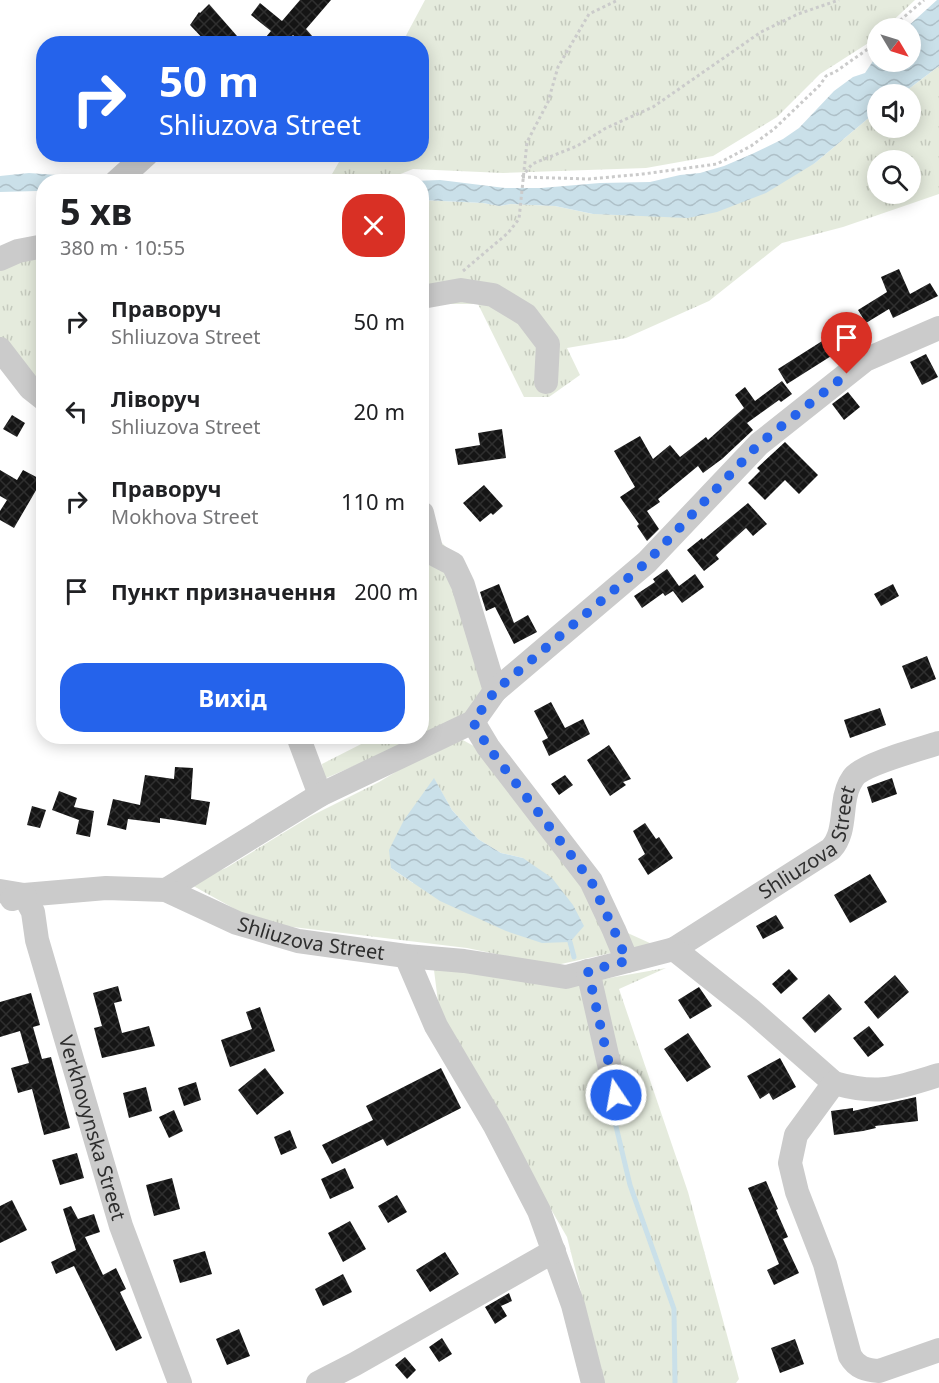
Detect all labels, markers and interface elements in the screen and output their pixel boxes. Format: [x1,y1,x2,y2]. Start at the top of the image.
north arrow [867,18,921,72]
map controls [867,18,921,204]
text: 50 m [159,52,259,109]
icon: right [60,60,138,138]
button: sound [867,84,921,138]
text: Shliuzova Street [159,106,361,143]
button: search [867,150,921,204]
text: 5 хв [60,187,132,236]
button: close [342,194,405,257]
text: 380 m · 10:55 [60,234,185,261]
text: Праворуч [111,293,222,323]
icon: right [60,305,93,338]
text: 50 m [354,306,405,336]
pin [821,312,872,374]
icon: arrive [830,321,863,354]
text: Shliuzova Street [111,323,261,350]
text: Ліворуч [111,383,201,413]
icon: left [60,395,93,428]
text: 20 m [354,396,405,426]
text: Shliuzova Street [111,413,261,440]
text: Праворуч [111,473,222,503]
icon: right [60,485,93,518]
text: 110 m [341,486,405,516]
text: Mokhova Street [111,503,258,530]
icon: arrive [60,575,93,608]
text: Пункт призначення [111,576,336,606]
text: 200 m [354,576,418,606]
button: Вихід [60,663,405,732]
street label: Shliuzova Street [753,782,861,905]
street label: Shliuzova Street [234,910,386,966]
street label: Verkhovynska Street [53,1032,133,1223]
position arrow [584,1063,648,1127]

